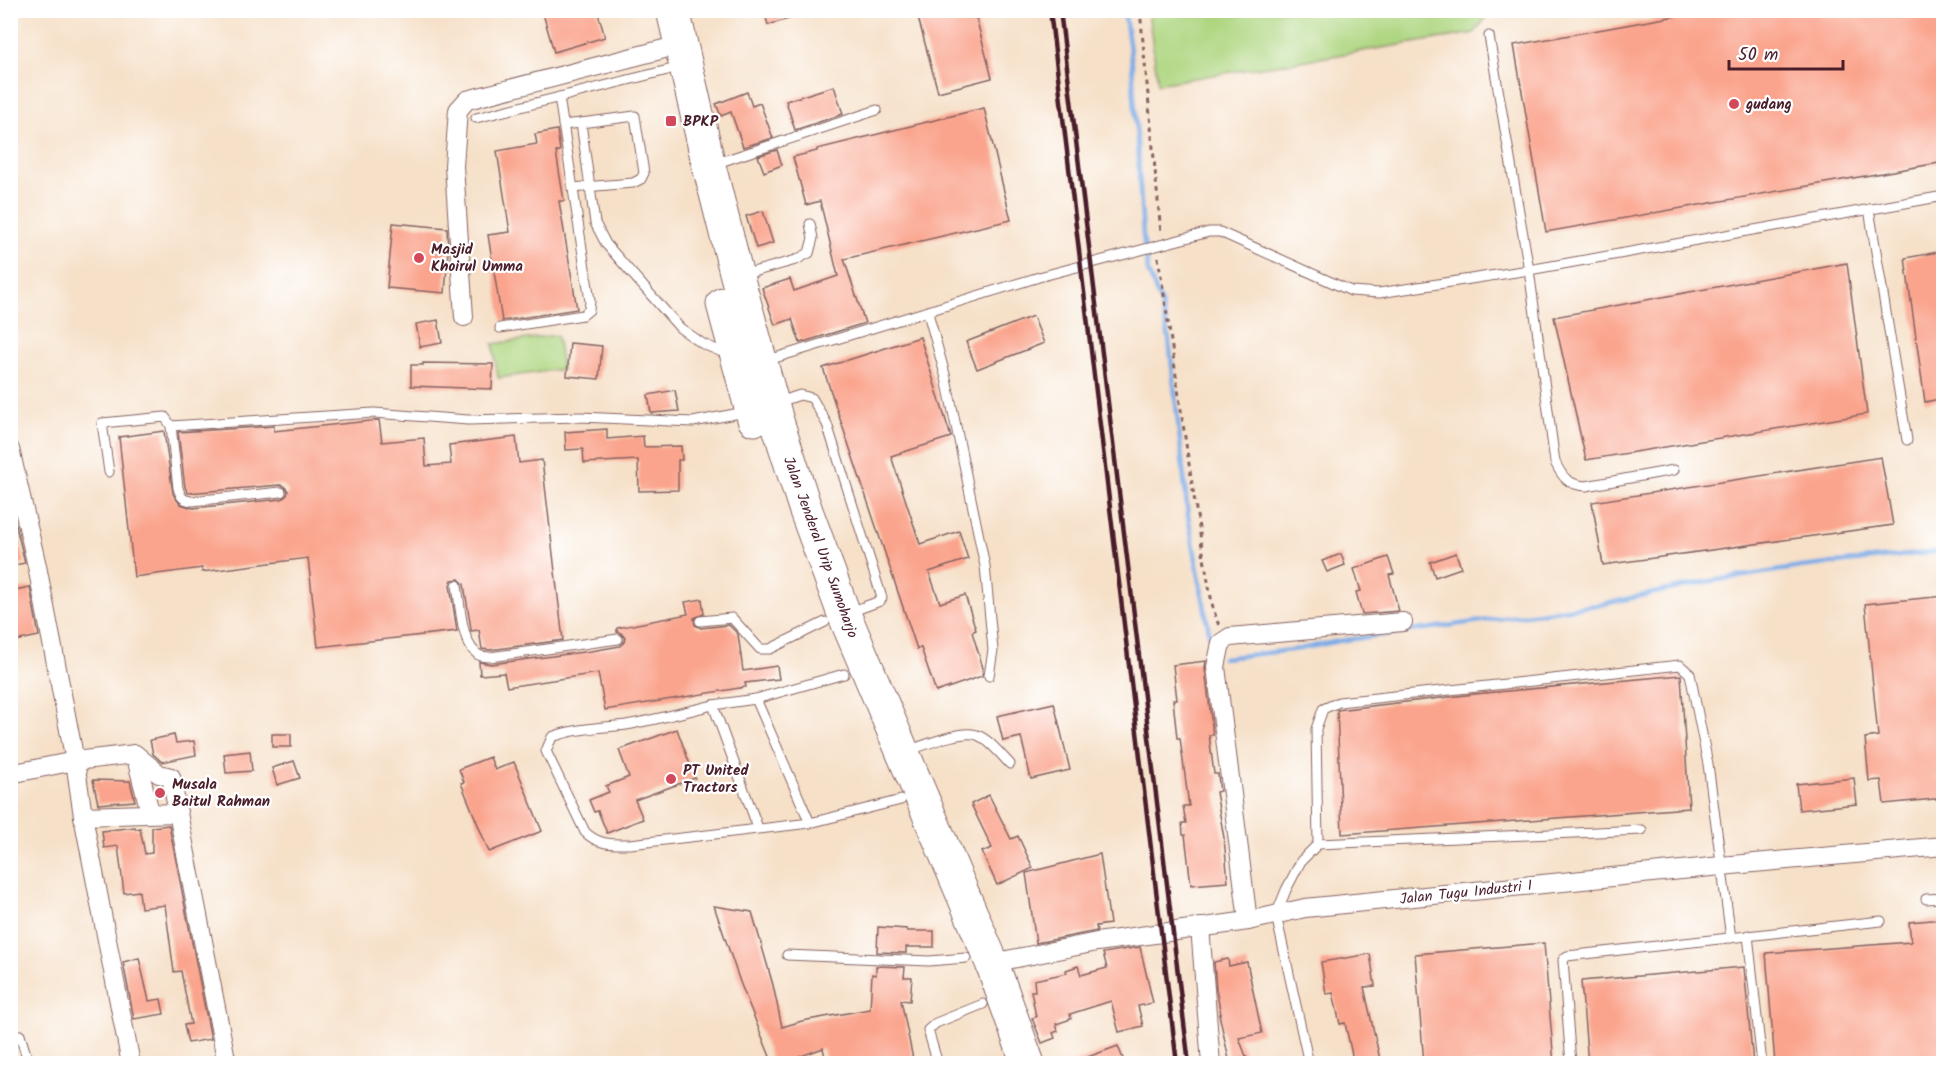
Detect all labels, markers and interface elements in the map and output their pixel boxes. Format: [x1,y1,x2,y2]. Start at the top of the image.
scale bar [1729,33,1843,71]
text: 50 m [1738,41,1778,70]
place label: gudang [1745,93,1792,117]
marker: gudang [1727,97,1741,111]
place label: BPKP [683,110,719,134]
marker: BPKP [664,114,678,128]
place label: Masjid Khoirul Umma [431,238,523,279]
marker: Masjid Khoirul Umma [412,251,426,265]
street label: Jalan Jenderal Urip Sumoharjo [776,453,864,642]
place label: PT United Tractors [683,759,749,800]
marker: PT United Tractors [664,772,678,786]
place label: Musala Baitul Rahman [172,773,270,814]
marker: Musala Baitul Rahman [153,786,167,800]
street label: Jalan Tugu Industri I [1399,874,1534,912]

